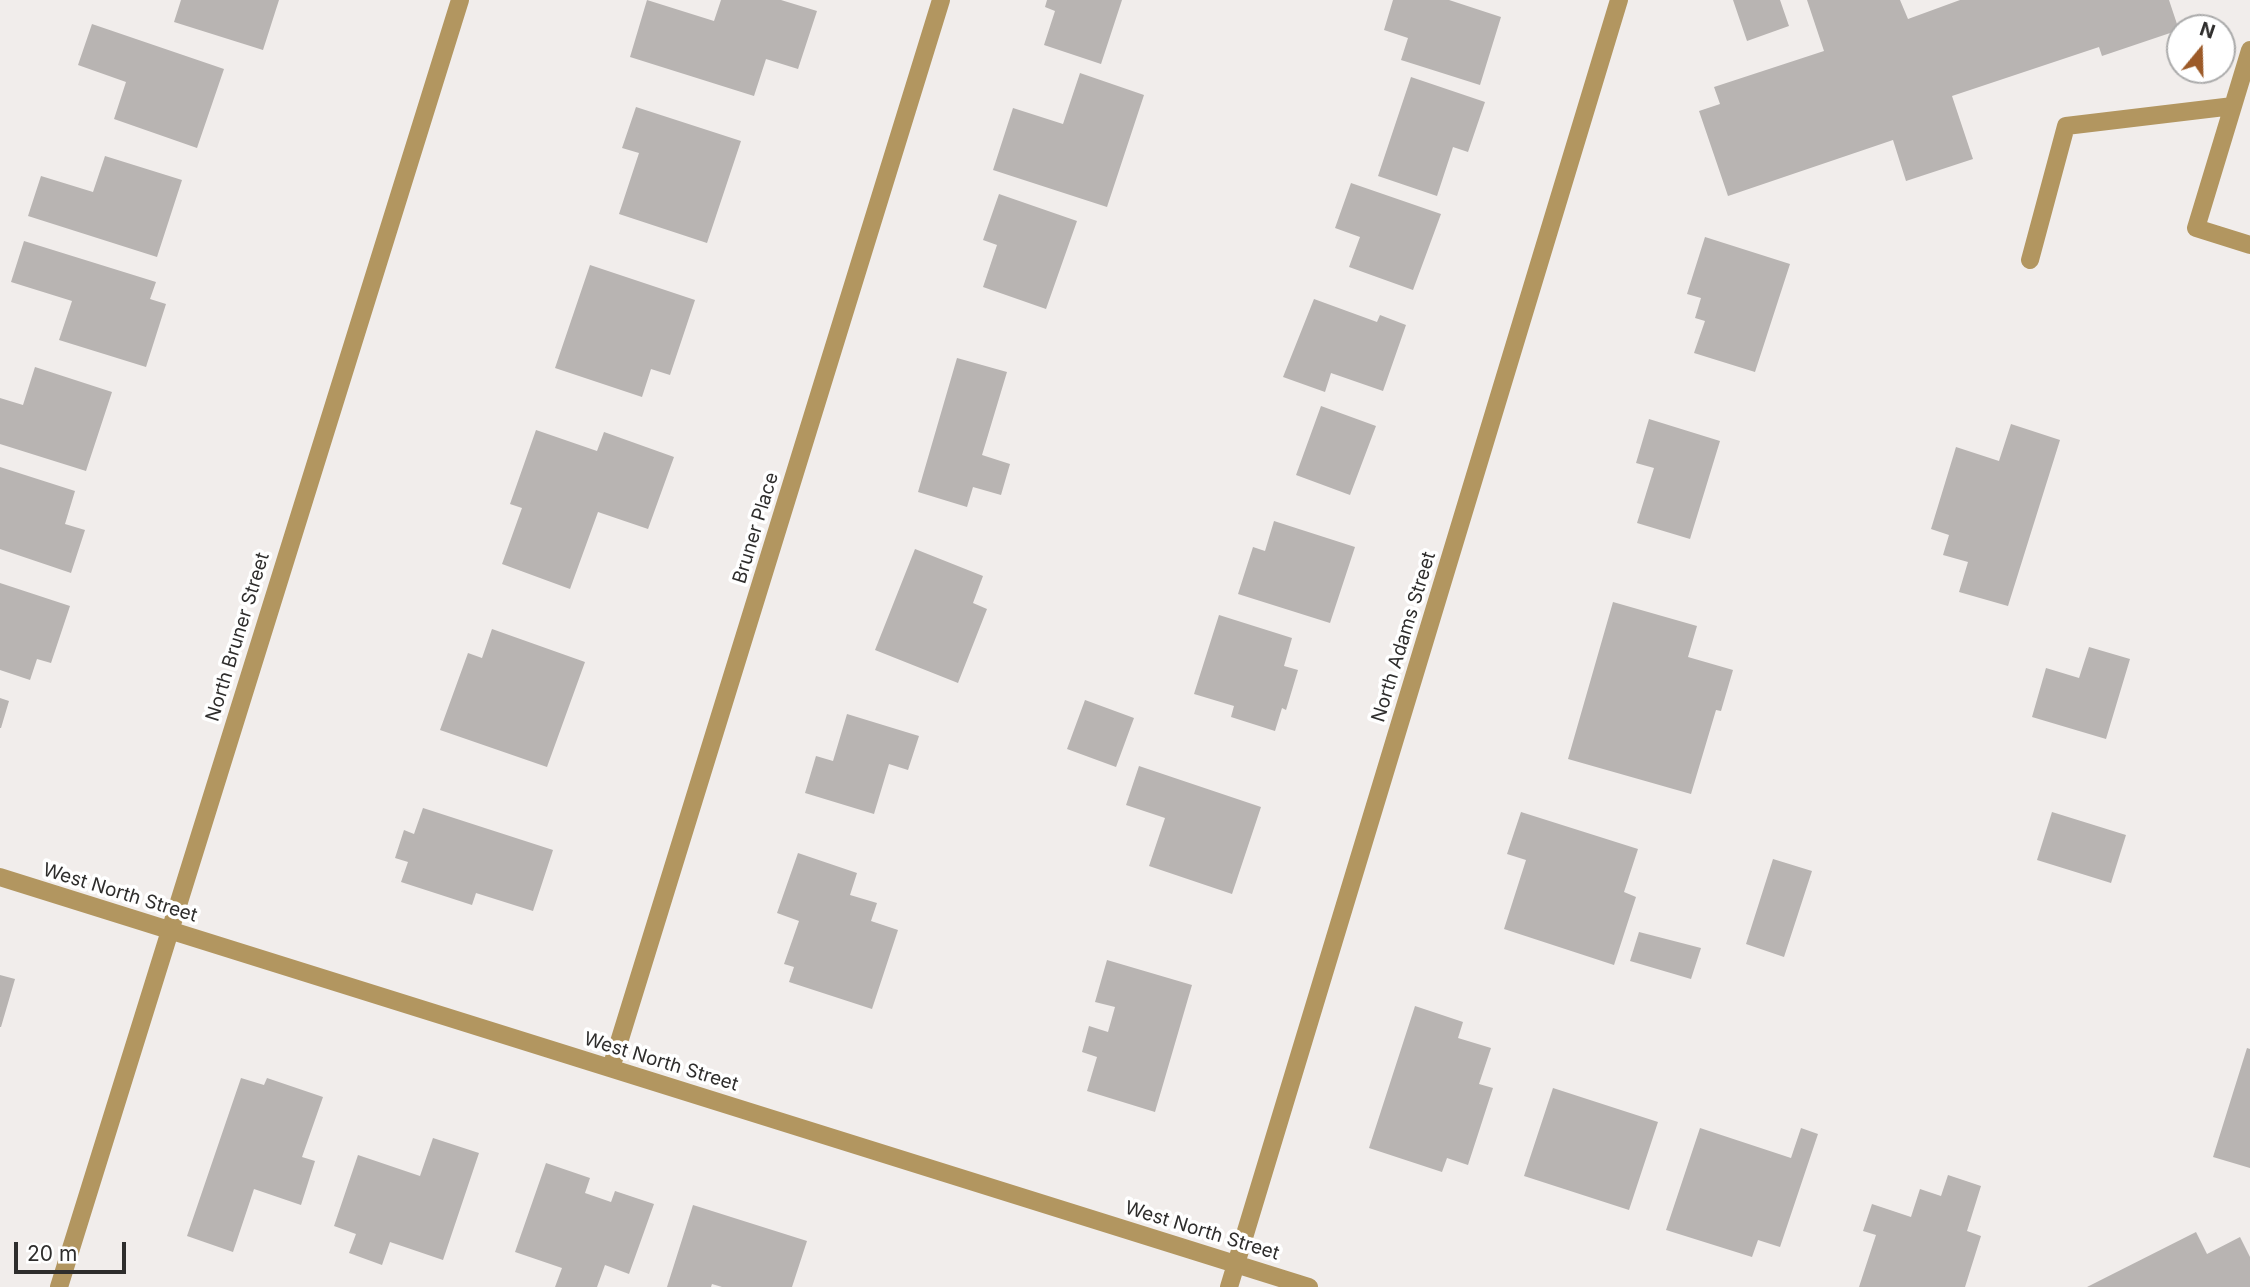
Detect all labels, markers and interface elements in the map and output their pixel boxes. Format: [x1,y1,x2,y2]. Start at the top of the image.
north arrow [2166,14,2236,84]
text: N [2197,17,2218,44]
street label: Bruner Place [728,470,784,586]
street label: North Adams Street [1367,549,1441,725]
street label: North Bruner Street [201,550,275,724]
street label: West North Street [40,859,200,927]
street label: West North Street [581,1028,741,1096]
street label: West North Street [1122,1197,1282,1265]
scale bar [18,1228,130,1272]
text: 20 m [27,1241,77,1266]

